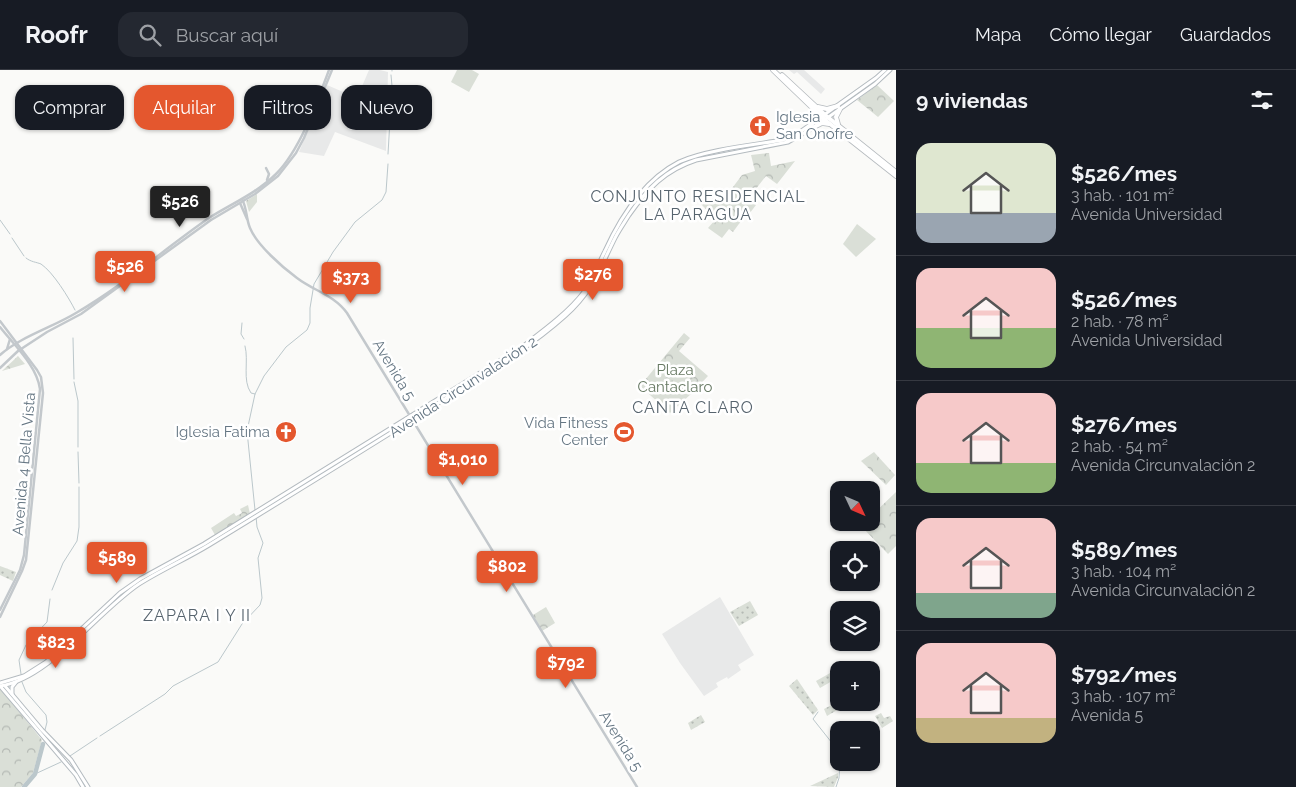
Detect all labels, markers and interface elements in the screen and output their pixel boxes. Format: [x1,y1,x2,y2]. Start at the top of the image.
search box [118,12,468,57]
text: Roofr [25,20,88,49]
icon: search [136,21,164,49]
text: Buscar aquí [176,24,278,46]
text: Mapa [975,24,1021,45]
text: Cómo llegar [1049,24,1152,45]
text: Guardados [1180,24,1271,45]
chip: Comprar [15,85,124,130]
chip: Alquilar [134,85,234,130]
chip: Filtros [244,85,331,130]
chip: Nuevo [341,85,432,130]
icon: filters [1248,86,1276,114]
text: 9 viviendas [916,88,1028,113]
place label: Iglesia San Onofre [776,108,854,143]
church icon: Iglesia San Onofre [748,114,772,138]
text: $526/mes [1071,161,1177,186]
icon: home [956,163,1016,223]
pin: $526 [150,186,210,228]
text: 3 hab. · 101 m² [1071,186,1174,205]
district label: CONJUNTO RESIDENCIAL LA PARAGUA [590,187,806,224]
text: $526 [161,192,199,211]
text: Avenida Universidad [1071,205,1222,224]
pin: $526 [95,250,155,293]
text: $526 [106,257,144,276]
pin: $276 [563,258,623,301]
pin: $373 [321,262,381,304]
text: $276 [574,265,612,284]
text: $373 [333,268,369,287]
text: $526/mes [1071,287,1177,312]
icon: home [956,288,1016,348]
text: 2 hab. · 78 m² [1071,312,1169,331]
text: Avenida Universidad [1071,331,1222,350]
street label: Avenida Circunvalación 2 [386,332,541,442]
street label: Avenida 5 [369,336,419,404]
park label: Plaza Cantaclaro [638,361,712,396]
street label: Avenida 4 Bella Vista [9,392,39,536]
district label: CANTA CLARO [632,398,754,417]
text: $276/mes [1071,412,1177,437]
icon: home [956,413,1016,473]
place label: Vida Fitness Center [524,414,609,449]
church icon: Iglesia Fatima [274,420,298,444]
sports icon: Vida Fitness Center [612,420,636,444]
place label: Iglesia Fatima [175,423,270,441]
text: 2 hab. · 54 m² [1071,437,1168,456]
pin: $1,010 [422,444,504,486]
text: $1,010 [438,450,488,469]
text: Avenida Circunvalación 2 [1071,456,1255,475]
north arrow [830,481,880,531]
map controls [830,481,880,771]
text: $589/mes [1071,537,1178,562]
icon: home [956,538,1016,598]
button: locate [830,541,880,591]
pin: $589 [87,542,147,584]
text: $589 [98,548,136,567]
pin: $802 [477,550,537,593]
text: $802 [488,557,526,576]
text: 3 hab. · 104 m² [1071,562,1176,581]
text: Avenida Circunvalación 2 [1071,581,1255,600]
button: layers [830,601,880,651]
district label: ZAPARA I Y II [143,606,251,625]
pin: $823 [26,626,86,669]
text: $823 [37,633,75,652]
pin: $792 [536,646,596,689]
text: $792 [547,653,585,672]
button: + [830,661,880,711]
text: $792/mes [1071,662,1177,687]
icon: home [956,663,1016,723]
text: 3 hab. · 107 m² [1071,687,1176,706]
text: Avenida 5 [1071,706,1143,725]
street label: Avenida 5 [595,708,647,774]
button: − [830,721,880,771]

